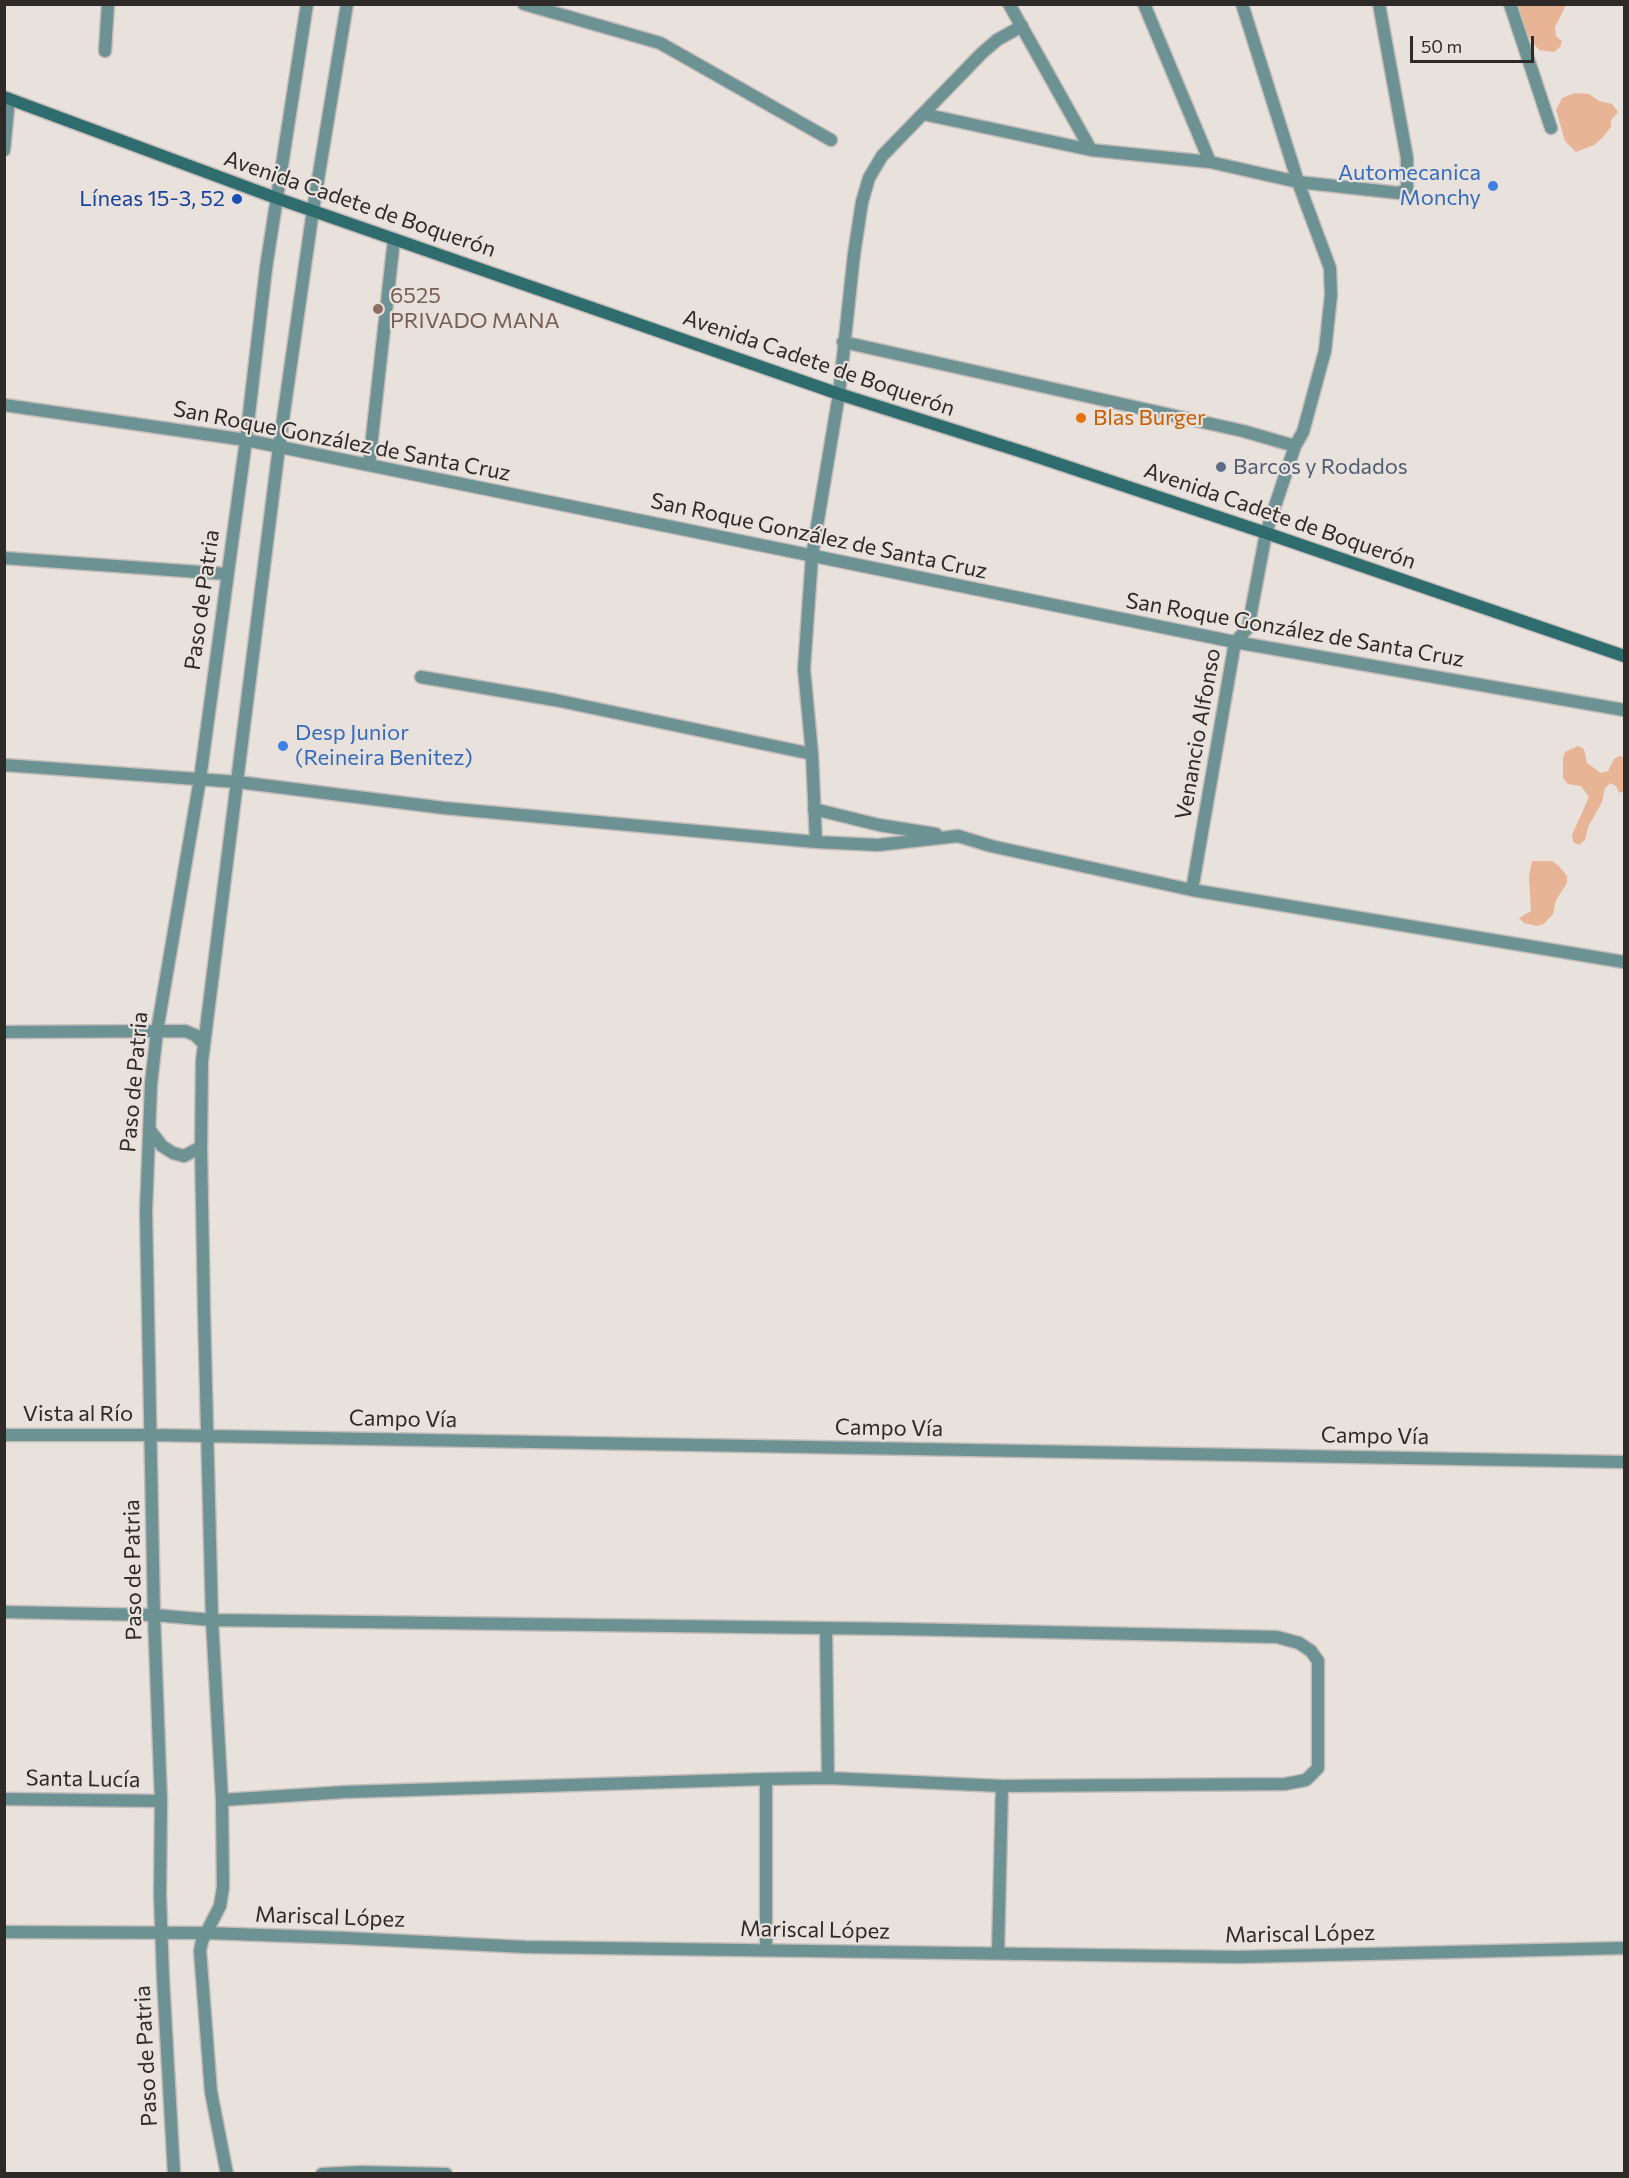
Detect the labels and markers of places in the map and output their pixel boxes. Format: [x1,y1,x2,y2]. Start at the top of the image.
place label: Automecanica Monchy [1338,160,1481,212]
marker: Automecanica Monchy [1486,179,1500,193]
place label: Líneas 15-3, 52 [79,186,225,212]
marker: Líneas 15-3, 52 [230,192,244,206]
place label: 6525 PRIVADO MANA [390,283,560,334]
marker: 6525 PRIVADO MANA [371,302,385,316]
place label: Blas Burger [1093,405,1206,431]
marker: Blas Burger [1074,411,1088,425]
place label: Barcos y Rodados [1233,454,1408,480]
marker: Barcos y Rodados [1214,460,1228,474]
place label: Desp Junior (Reineira Benitez) [295,720,473,772]
marker: Desp Junior (Reineira Benitez) [276,739,290,753]

